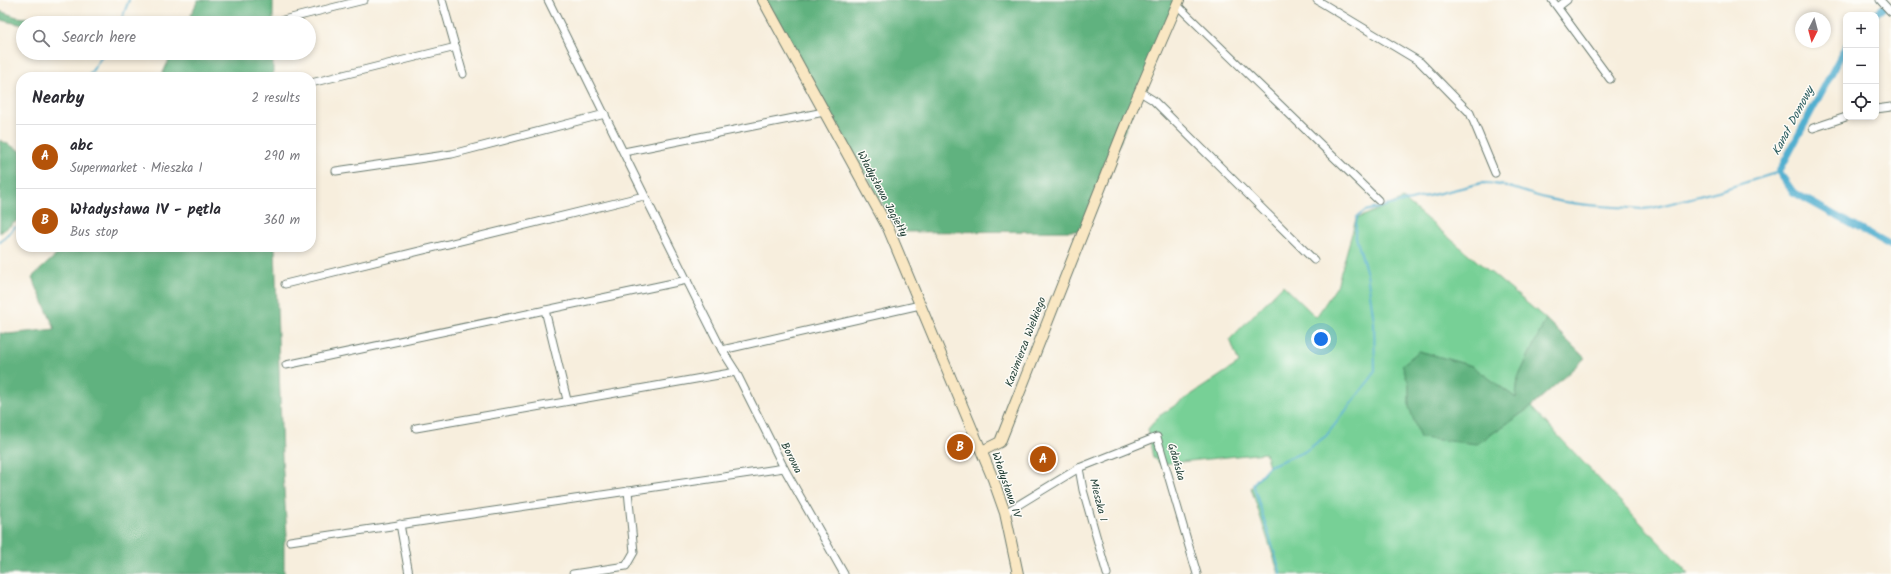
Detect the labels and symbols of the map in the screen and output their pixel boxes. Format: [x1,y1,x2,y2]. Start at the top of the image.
north arrow [1795,12,1831,48]
water label: Kanał Domowy [1767,81,1820,159]
street label: Władysława Jagiełły [852,148,913,241]
street label: Kazimierza Wielkiego [1001,294,1051,390]
your location [1311,329,1331,349]
pin: B [947,432,973,462]
street label: Borowa [775,439,807,477]
street label: Gdańska [1162,441,1190,483]
pin: A [1030,444,1056,474]
street label: Władysława IV [986,450,1026,521]
street label: Mieszka I [1084,477,1112,523]

